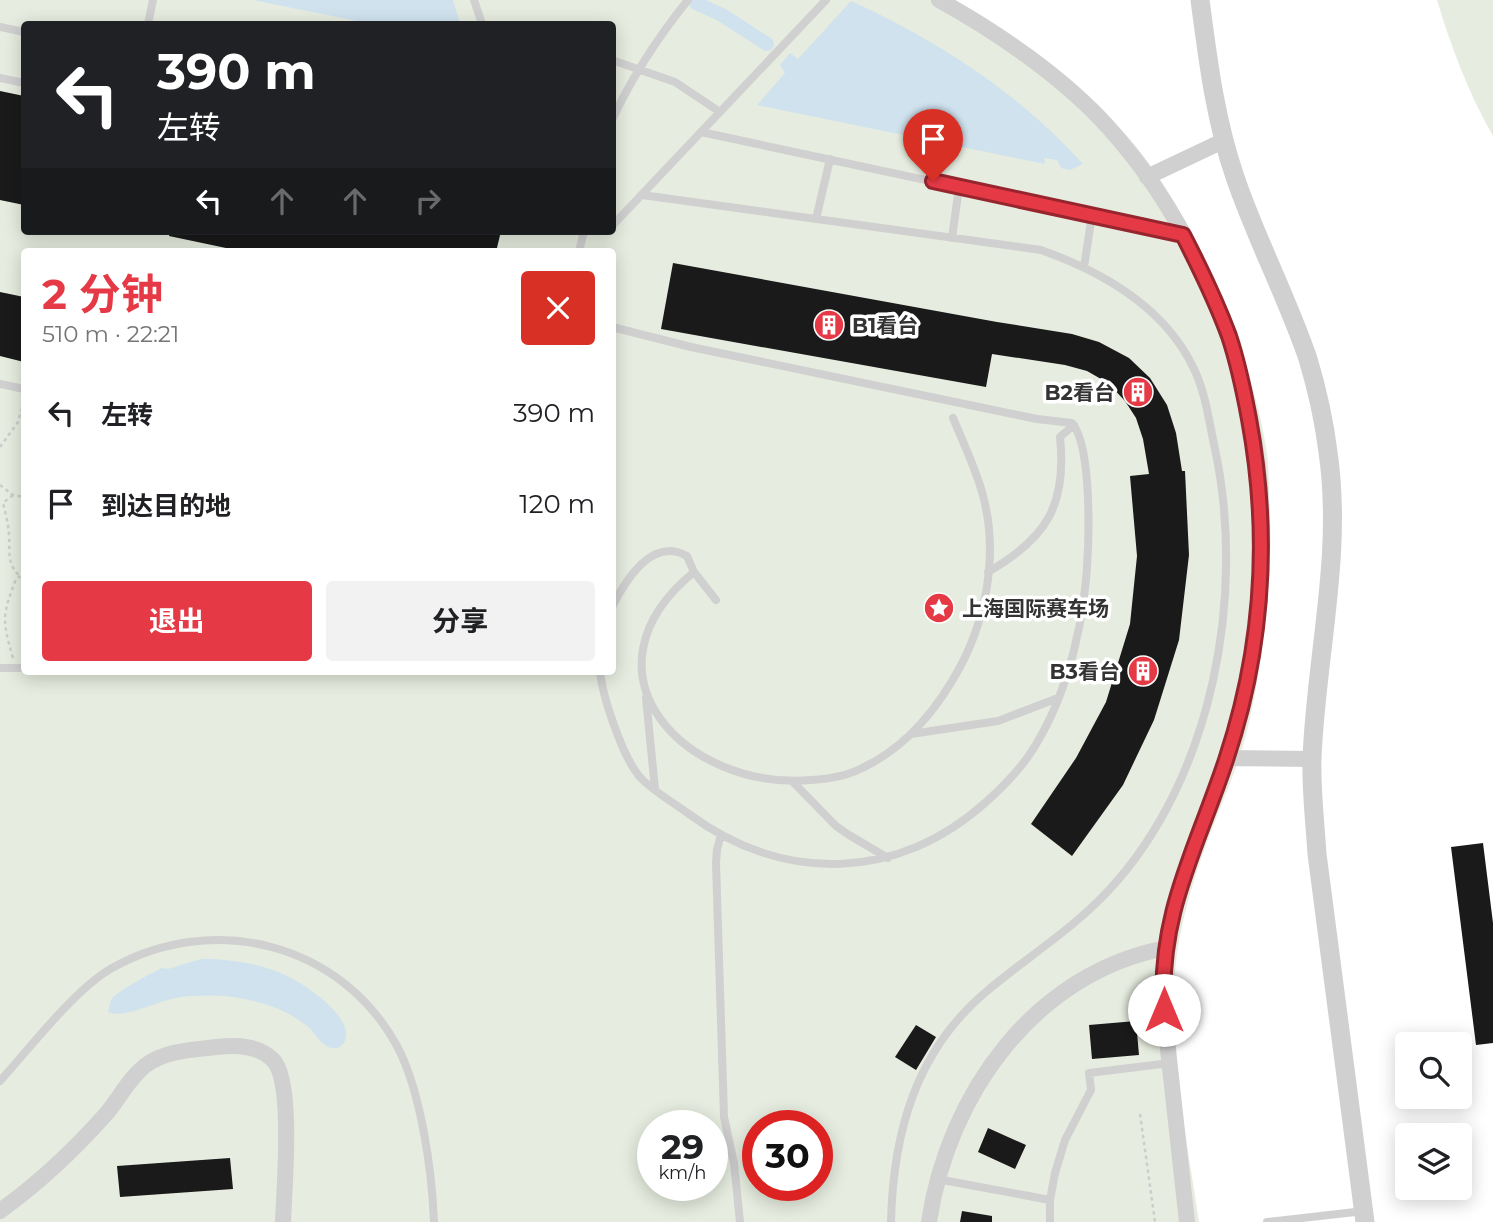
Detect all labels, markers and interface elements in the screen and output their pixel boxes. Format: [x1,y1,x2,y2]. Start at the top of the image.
text: 390 m [157,42,316,101]
icon: left [42,49,133,140]
text: 左转 [157,108,221,147]
pin [903,109,963,181]
icon: arrive [914,120,952,158]
icon: left [190,182,228,220]
icon: ahead [263,182,301,220]
icon: ahead [336,182,374,220]
icon: right [409,182,447,220]
text: 2 分钟 [42,268,163,320]
button: close [521,271,595,345]
building icon: B1看台 [812,308,846,342]
place label: B1看台 [852,313,918,338]
text: 510 m · 22:21 [42,320,179,348]
building icon: B2看台 [1121,375,1155,409]
place label: B2看台 [1045,380,1115,405]
icon: left [42,394,80,432]
text: 390 m [513,397,595,429]
text: 左转 [101,399,153,431]
icon: arrive [42,485,80,523]
text: 120 m [519,488,595,520]
text: 到达目的地 [101,490,231,522]
button: 退出 [42,581,312,661]
button: 分享 [326,581,595,661]
place icon: 上海国际赛车场 [922,591,956,625]
place label: 上海国际赛车场 [962,596,1109,621]
building icon: B3看台 [1126,654,1160,688]
place label: B3看台 [1050,659,1120,684]
position arrow [1127,973,1201,1047]
map controls [1395,1032,1472,1200]
button: search [1395,1032,1472,1109]
speed limit sign: 30 [742,1110,833,1201]
button: layers [1395,1123,1472,1200]
text: 29 [661,1125,704,1168]
text: km/h [658,1162,707,1184]

